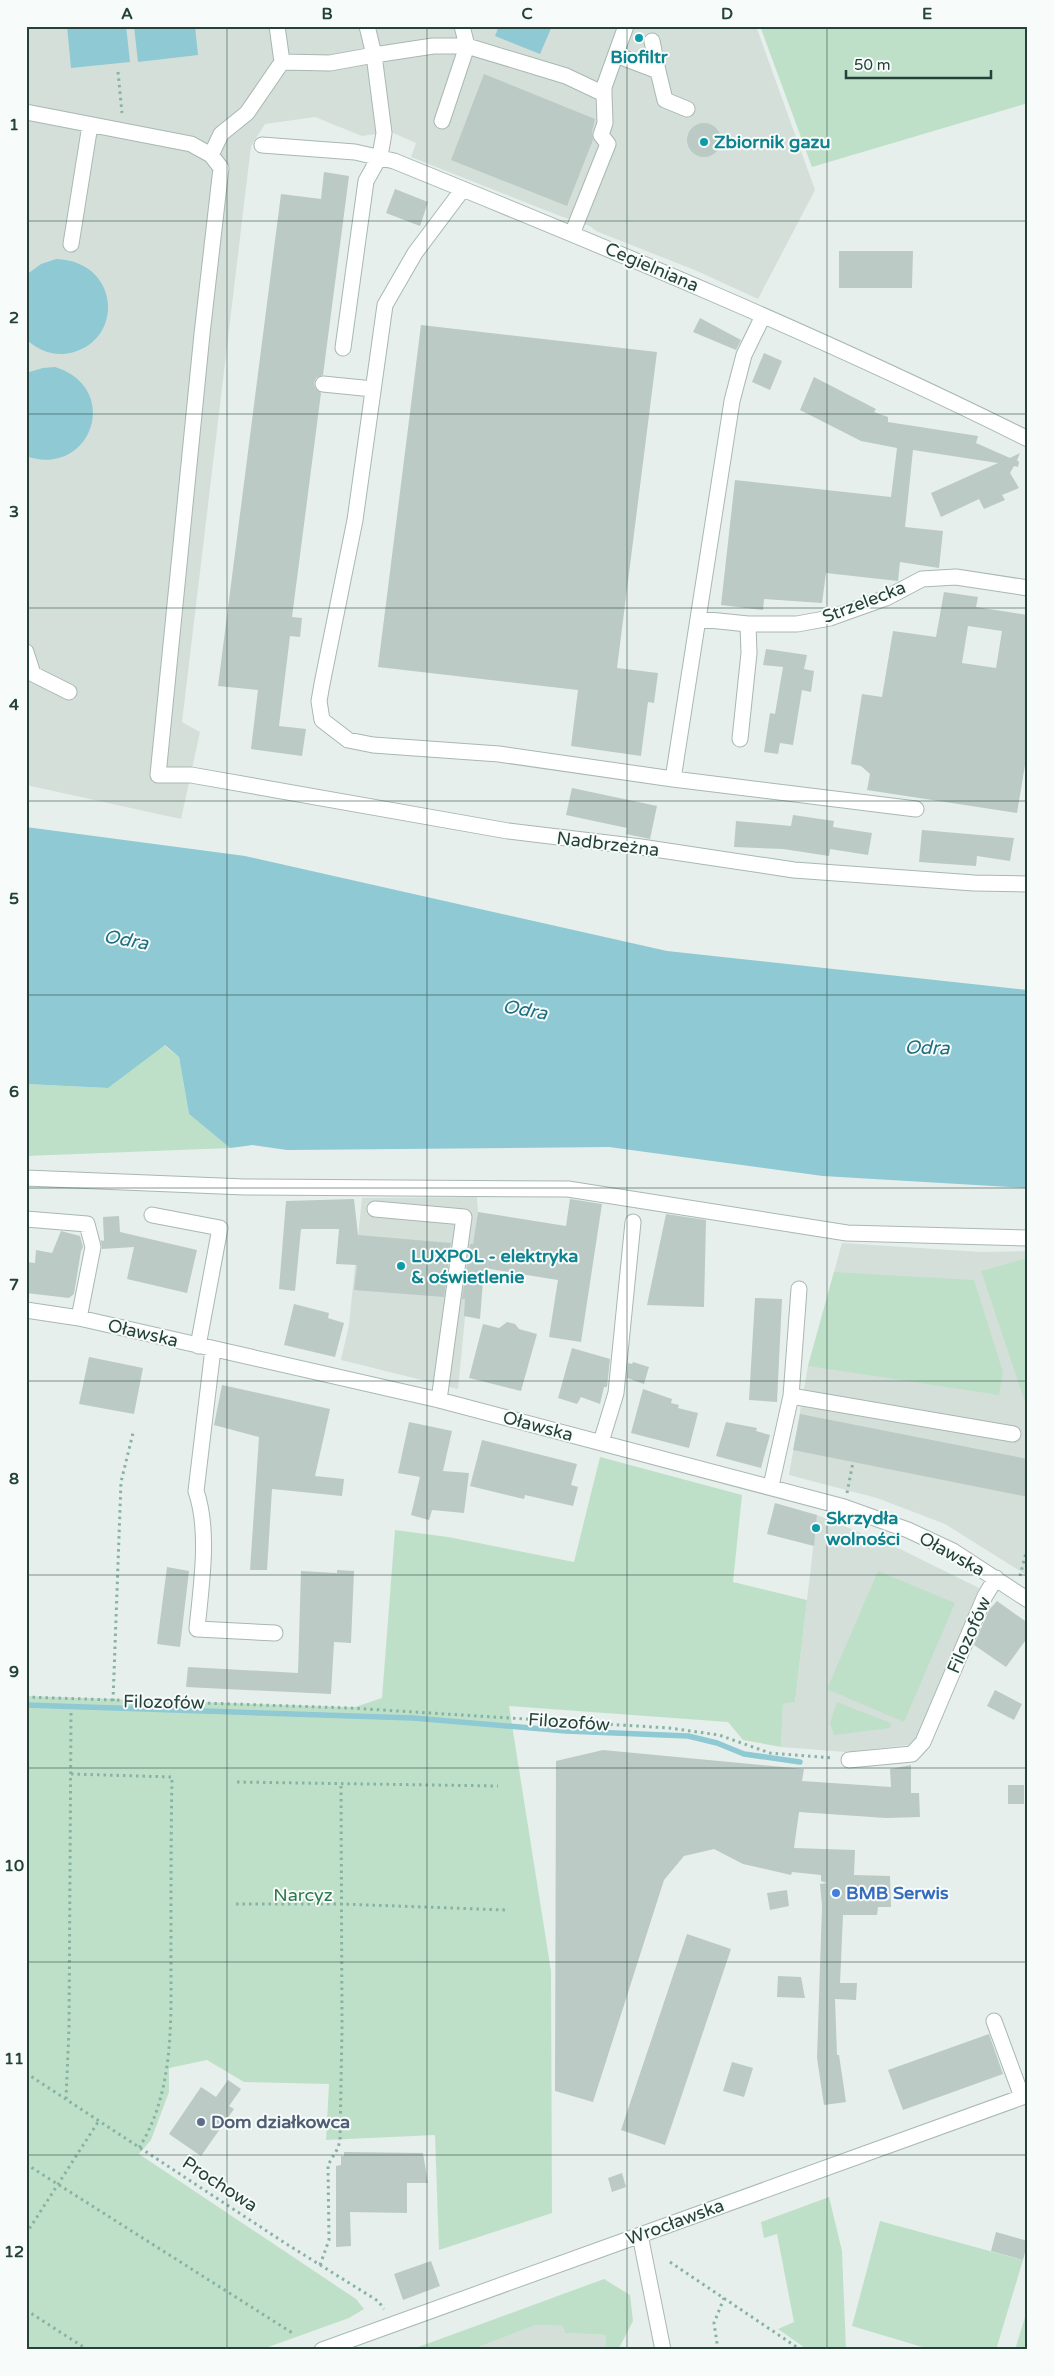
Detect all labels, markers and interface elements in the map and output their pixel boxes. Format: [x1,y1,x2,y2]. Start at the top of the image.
text: A [121,4,133,24]
text: B [321,4,333,24]
text: C [521,4,533,24]
text: D [721,4,733,24]
text: E [922,4,932,24]
marker: Biofiltr [633,32,645,44]
place label: Biofiltr [610,46,669,68]
scale bar [846,48,992,80]
text: 50 m [854,56,891,74]
text: 1 [9,115,19,135]
place label: Zbiornik gazu [714,131,831,153]
marker: Zbiornik gazu [698,136,710,148]
street label: Cegielniana [602,237,702,297]
text: 2 [9,308,19,328]
text: 3 [9,502,19,522]
street label: Strzelecka [819,576,909,628]
text: 4 [9,695,19,715]
street label: Nadbrzeżna [555,827,661,861]
text: 5 [9,889,19,909]
water label: Odra [102,925,151,955]
water label: Odra [501,995,550,1025]
water label: Odra [904,1037,951,1059]
text: 6 [9,1082,19,1102]
place label: LUXPOL - elektryka & oświetlenie [411,1245,578,1288]
marker: LUXPOL - elektryka & oświetlenie [395,1260,407,1272]
text: 7 [9,1275,19,1295]
street label: Oławska [106,1314,180,1352]
street label: Oławska [500,1406,576,1446]
text: 8 [9,1469,19,1489]
place label: Skrzydła wolności [826,1507,900,1550]
marker: Skrzydła wolności [810,1522,822,1534]
street label: Oławska [915,1527,989,1581]
street label: Filozofów [942,1593,996,1677]
text: 9 [9,1662,19,1682]
street label: Filozofów [123,1690,205,1714]
street label: Filozofów [527,1708,611,1736]
text: 10 [4,1856,24,1876]
place label: BMB Serwis [846,1882,949,1904]
park label: Narcyz [273,1884,333,1906]
marker: BMB Serwis [830,1887,842,1899]
text: 11 [4,2049,24,2069]
place label: Dom działkowca [211,2111,350,2133]
marker: Dom działkowca [195,2116,207,2128]
street label: Prochowa [178,2152,262,2216]
street label: Wrocławska [623,2194,727,2250]
text: 12 [4,2242,24,2262]

